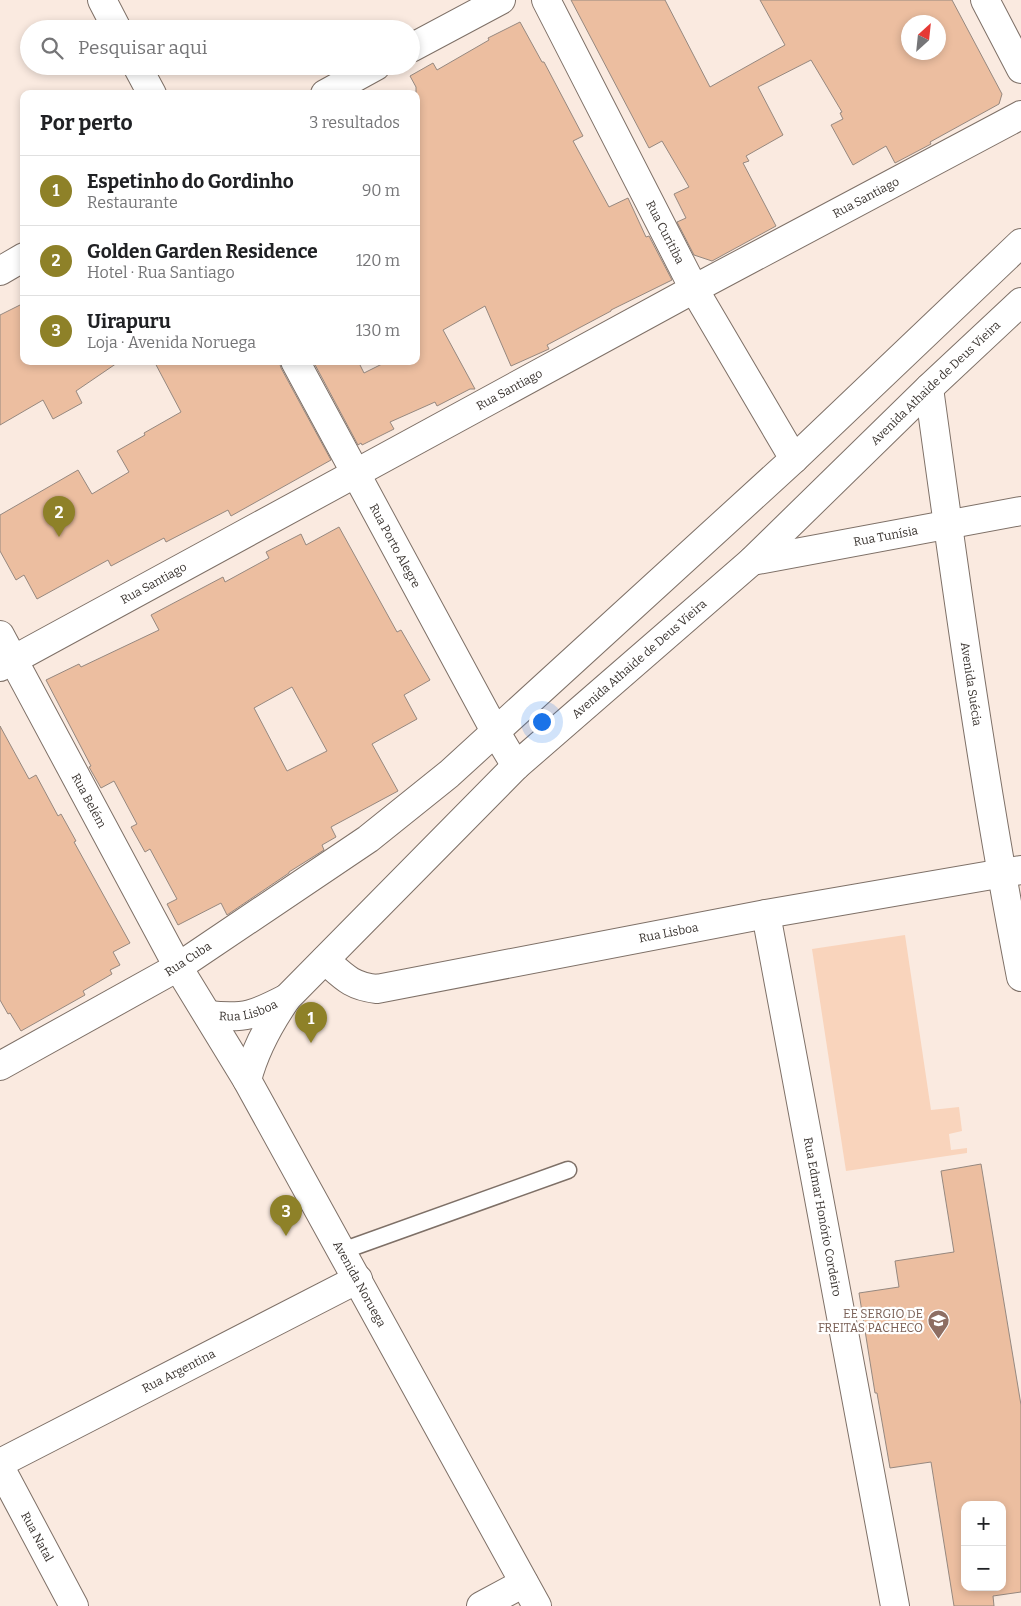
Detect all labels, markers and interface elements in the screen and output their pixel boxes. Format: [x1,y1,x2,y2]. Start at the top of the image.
north arrow [901,15,946,60]
search box [20,20,420,75]
icon: search [38,34,66,62]
text: Pesquisar aqui [78,36,207,59]
text: Por perto [40,110,133,136]
text: 3 resultados [309,113,400,132]
text: Espetinho do Gordinho [87,170,294,193]
street label: Rua Santiago [830,174,902,221]
text: 1 [53,181,59,200]
text: 90 m [362,181,400,200]
text: Restaurante [87,193,178,212]
street label: Rua Curitiba [643,198,687,267]
text: Golden Garden Residence [87,240,318,263]
text: 2 [51,251,61,270]
text: 120 m [356,251,400,270]
text: Hotel · Rua Santiago [87,263,235,282]
text: Uirapuru [87,310,171,333]
street label: Avenida Athaide de Deus Vieira [868,318,1004,448]
text: 3 [51,321,61,340]
text: 130 m [356,321,400,340]
text: Loja · Avenida Noruega [87,333,256,352]
street label: Rua Santiago [474,366,545,413]
pin: 2 [43,496,75,537]
street label: Rua Porto Alegre [366,501,423,590]
street label: Rua Tunísia [852,523,920,549]
street label: Rua Santiago [118,560,189,607]
street label: Avenida Athaide de Deus Vieira [569,596,710,721]
street label: Avenida Suécia [958,641,984,727]
your location [529,709,555,735]
street label: Rua Belém [69,771,109,831]
street label: Rua Lisboa [638,920,700,945]
street label: Rua Cuba [162,939,214,979]
street label: Rua Lisboa [219,997,280,1023]
pin: 1 [295,1002,327,1043]
street label: Rua Edmar Honório Cordeiro [801,1136,844,1298]
pin: 3 [270,1195,302,1236]
street label: Avenida Noruega [330,1238,389,1330]
place label: EE SERGIO DE FREITAS PACHECO [818,1307,923,1335]
school or university icon: EE SERGIO DE FREITAS PACHECO [927,1309,951,1340]
street label: Rua Argentina [140,1346,218,1396]
map controls [961,1501,1006,1591]
button: + [961,1501,1006,1546]
street label: Rua Natal [18,1509,56,1564]
button: − [961,1546,1006,1591]

